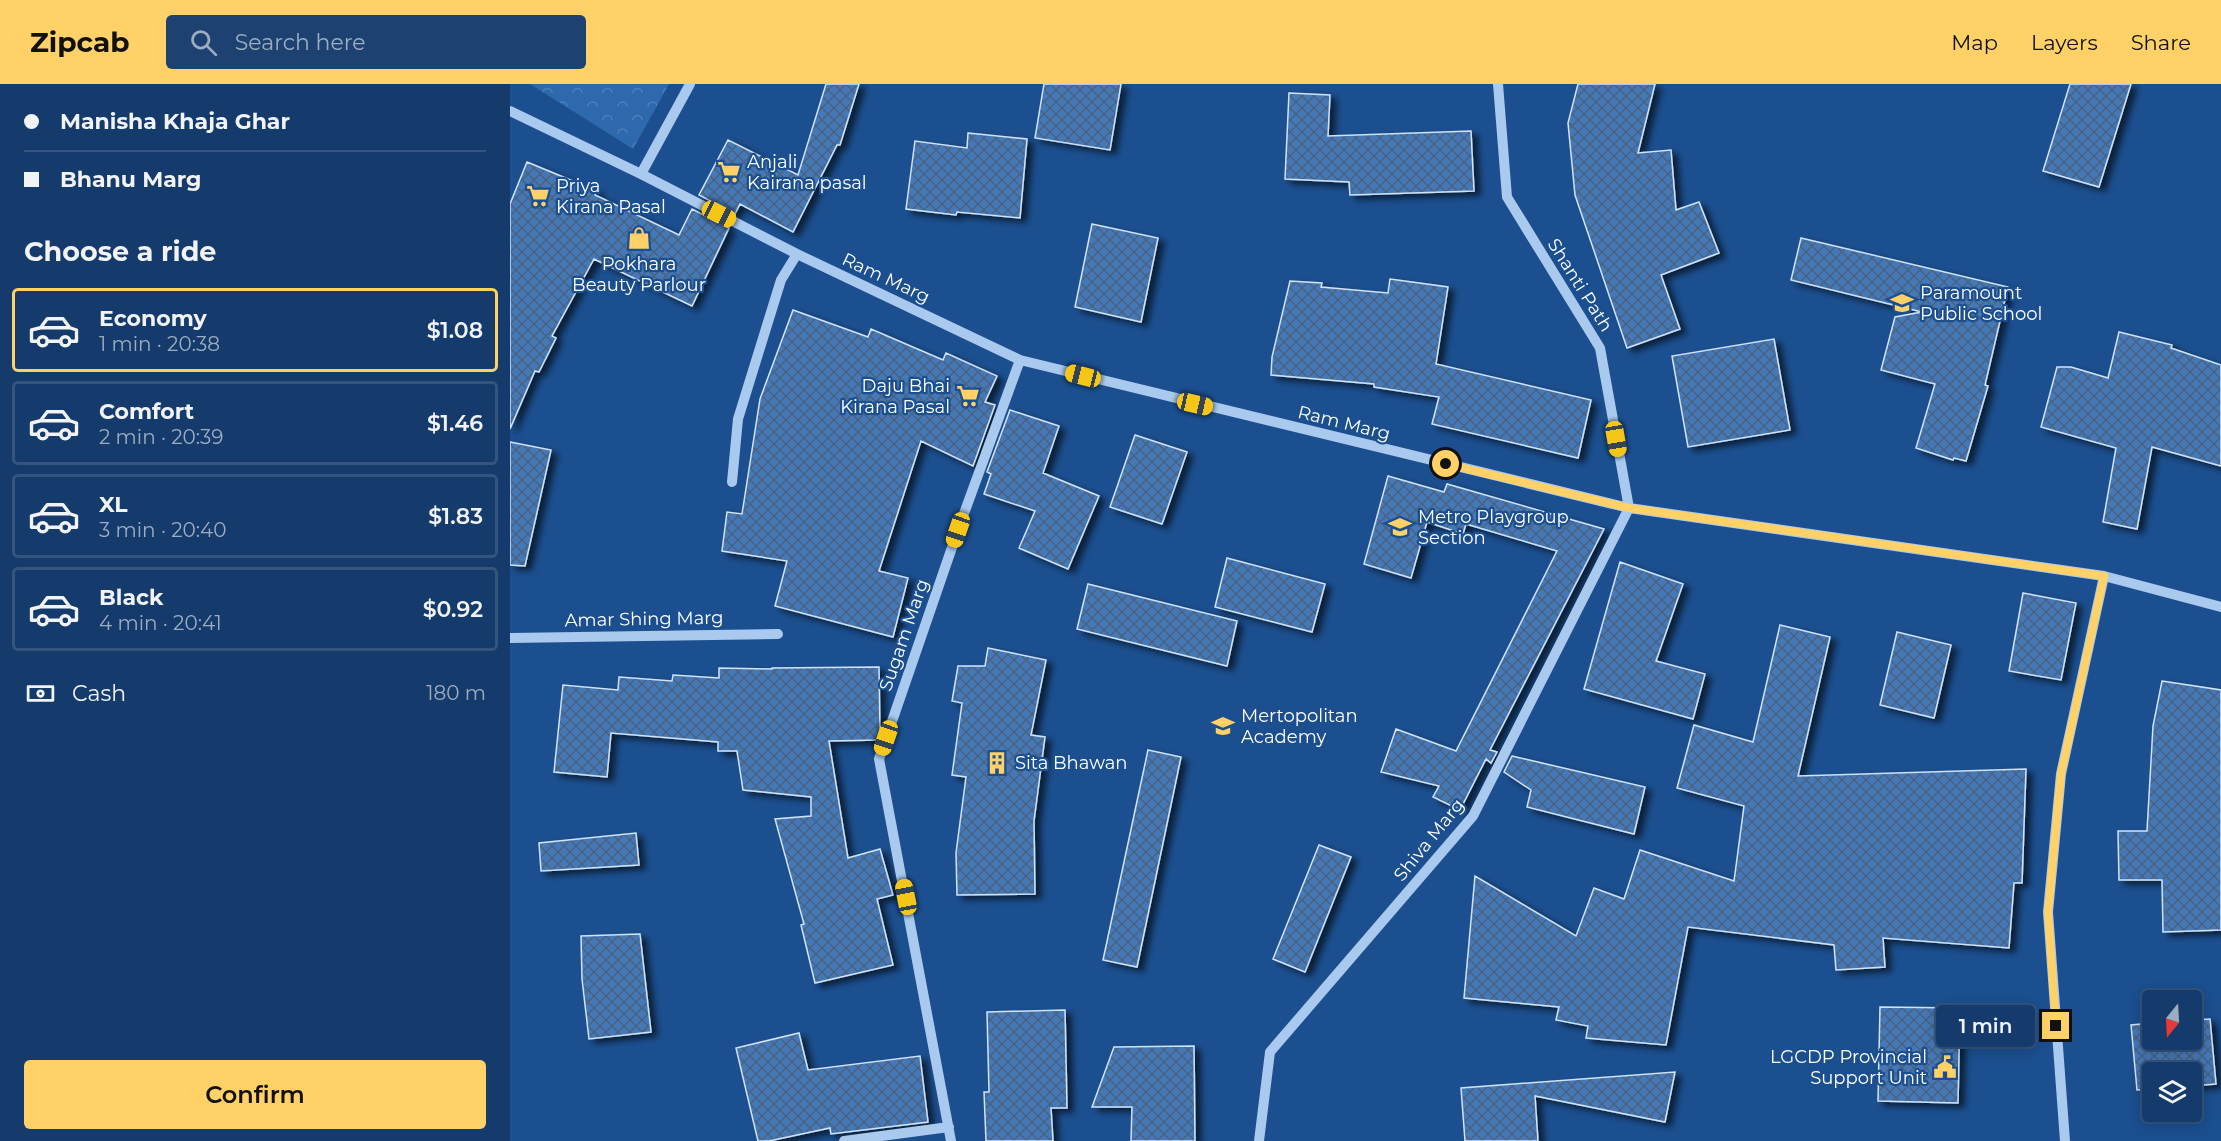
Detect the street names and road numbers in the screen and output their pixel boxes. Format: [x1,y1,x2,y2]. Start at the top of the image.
street label: Shanti Path [1543,234,1617,336]
street label: Ram Marg [839,248,933,308]
street label: Ram Marg [1295,401,1393,445]
street label: Sugam Marg [875,576,933,694]
street label: Amar Shing Marg [564,607,724,631]
street label: Shiva Marg [1389,794,1469,886]

